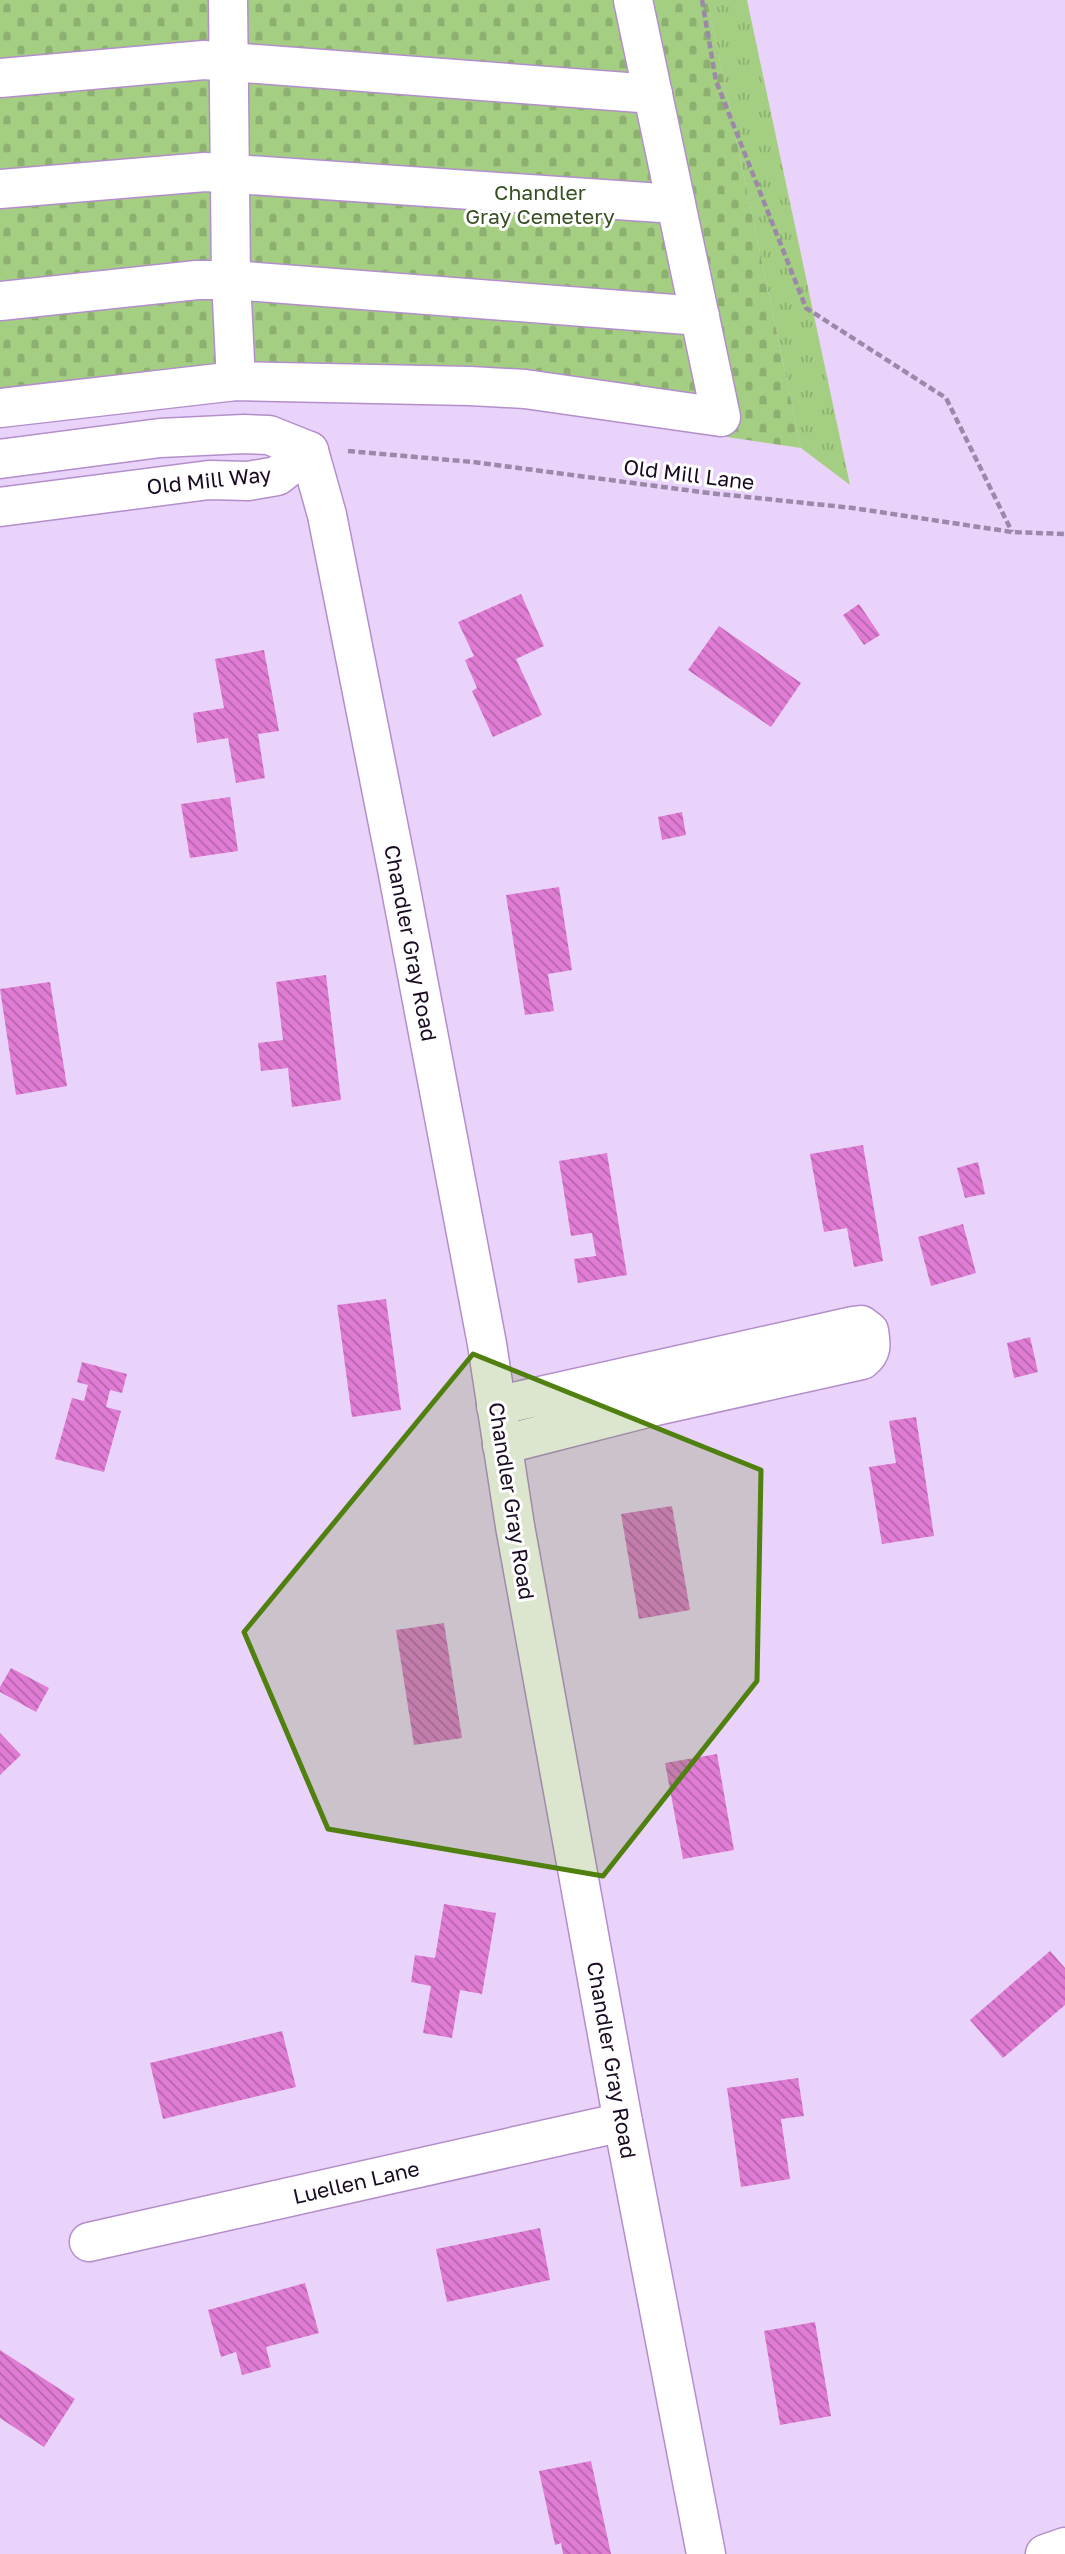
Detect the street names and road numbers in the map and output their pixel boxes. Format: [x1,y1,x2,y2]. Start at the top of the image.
street label: Old Mill Lane [622,453,756,495]
street label: Old Mill Way [145,461,273,499]
street label: Chandler Gray Road [379,842,443,1044]
street label: Chandler Gray Road [484,1400,540,1602]
street label: Chandler Gray Road [582,1959,642,2161]
street label: Luellen Lane [290,2155,422,2209]

